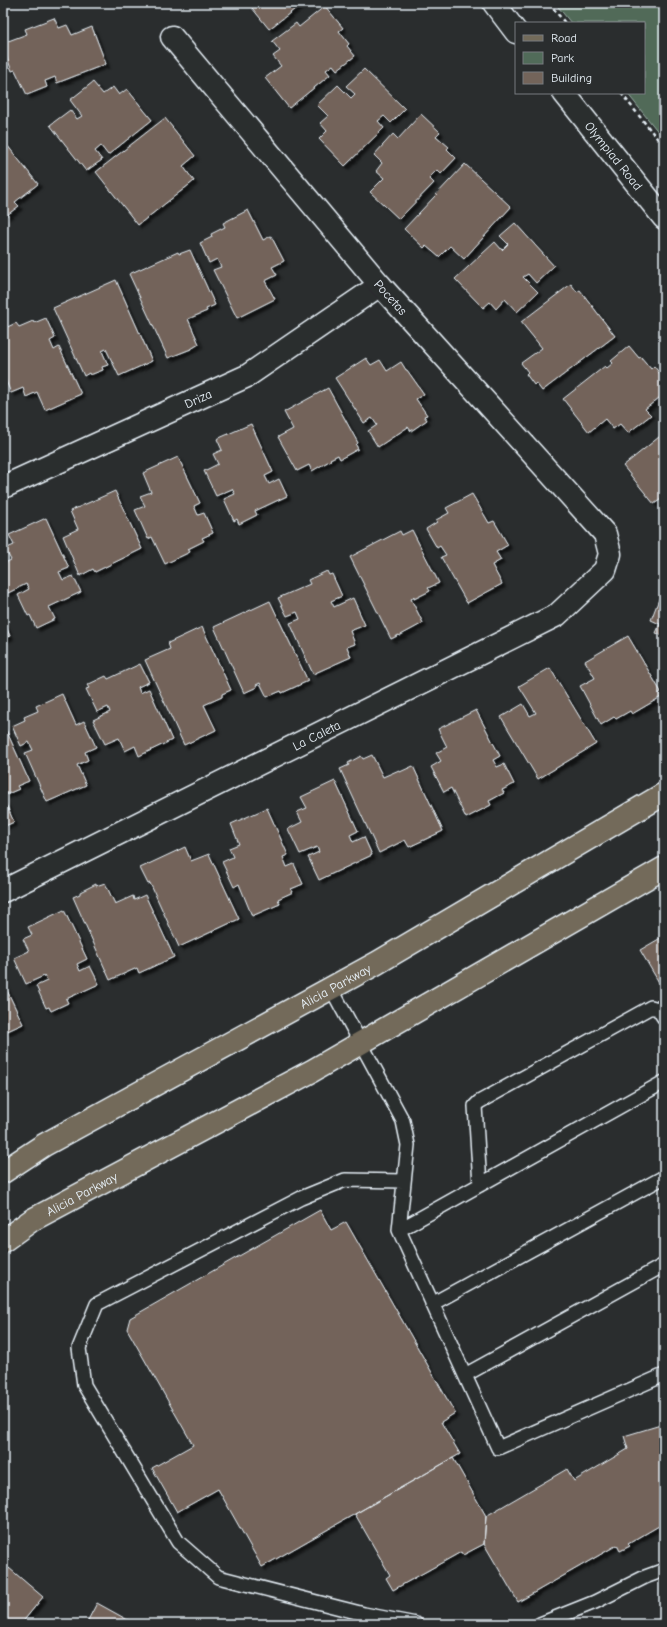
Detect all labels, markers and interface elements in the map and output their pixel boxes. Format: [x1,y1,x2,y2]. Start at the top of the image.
legend [515,22,645,94]
text: Road [551,31,577,45]
text: Park [551,51,574,65]
text: Building [551,71,592,85]
street label: Olympiad Road [582,118,646,193]
street label: Pocetas [371,277,410,318]
street label: Driza [182,386,214,412]
street label: La Caleta [290,717,343,754]
street label: Alicia Parkway [297,961,374,1012]
street label: Alicia Parkway [44,1169,120,1219]

